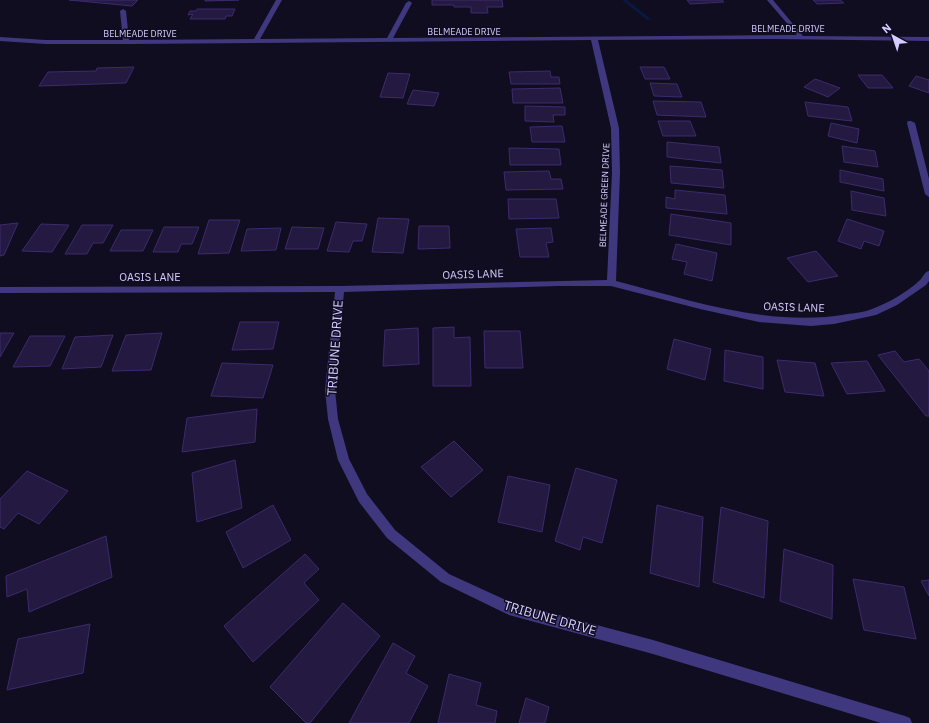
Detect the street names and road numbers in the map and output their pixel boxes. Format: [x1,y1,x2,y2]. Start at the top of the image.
street label: BELMEADE DRIVE [751,23,825,34]
street label: BELMEADE DRIVE [427,26,501,37]
street label: BELMEADE DRIVE [103,28,177,39]
street label: BELMEADE GREEN DRIVE [597,143,611,247]
street label: OASIS LANE [442,266,504,282]
street label: OASIS LANE [119,270,181,284]
street label: OASIS LANE [763,299,825,315]
street label: TRIBUNE DRIVE [323,300,347,396]
street label: TRIBUNE DRIVE [502,597,598,639]

